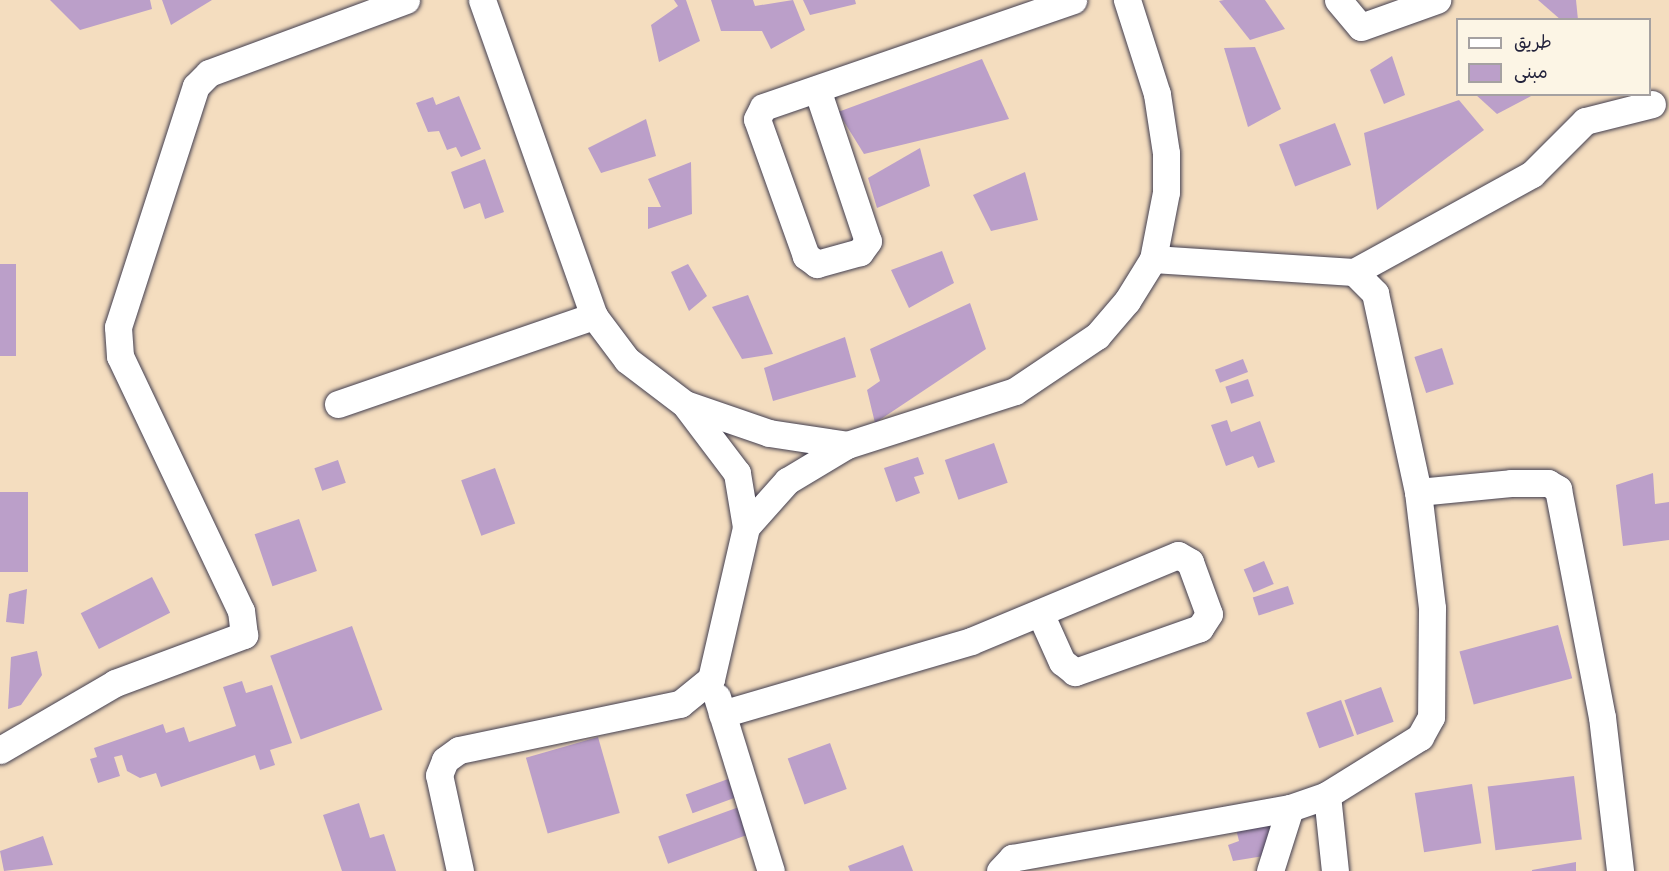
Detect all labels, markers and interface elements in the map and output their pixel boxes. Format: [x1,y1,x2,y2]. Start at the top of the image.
legend [1456,18,1651,96]
text: طريق [1514,31,1552,53]
text: مبنى [1514,61,1548,83]

